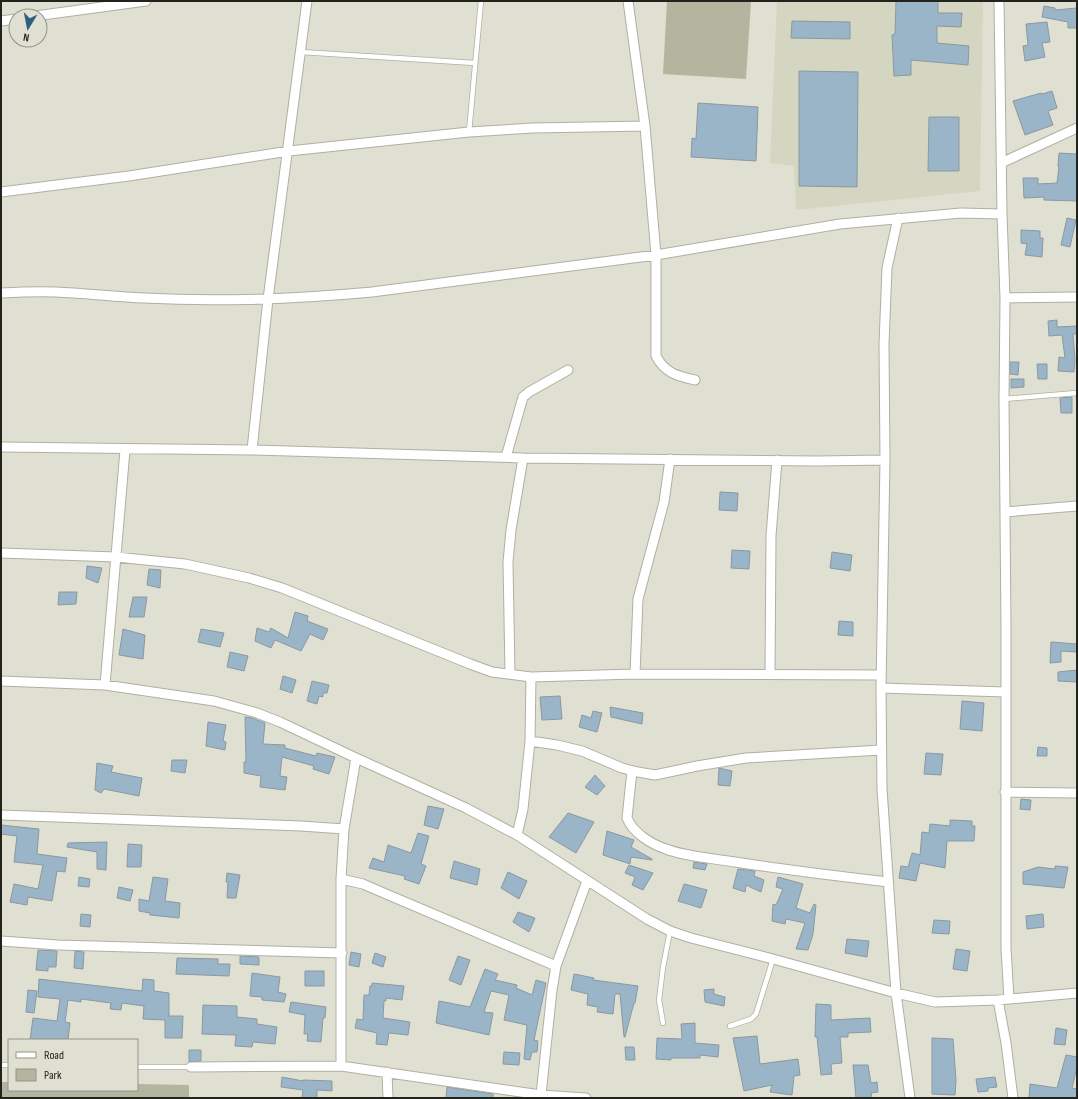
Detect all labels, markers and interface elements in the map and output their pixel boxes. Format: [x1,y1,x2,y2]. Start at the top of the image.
north arrow [8,8,48,48]
text: N [22,30,30,44]
legend [8,1039,138,1091]
text: Road [44,1048,64,1063]
text: Park [44,1068,62,1083]

